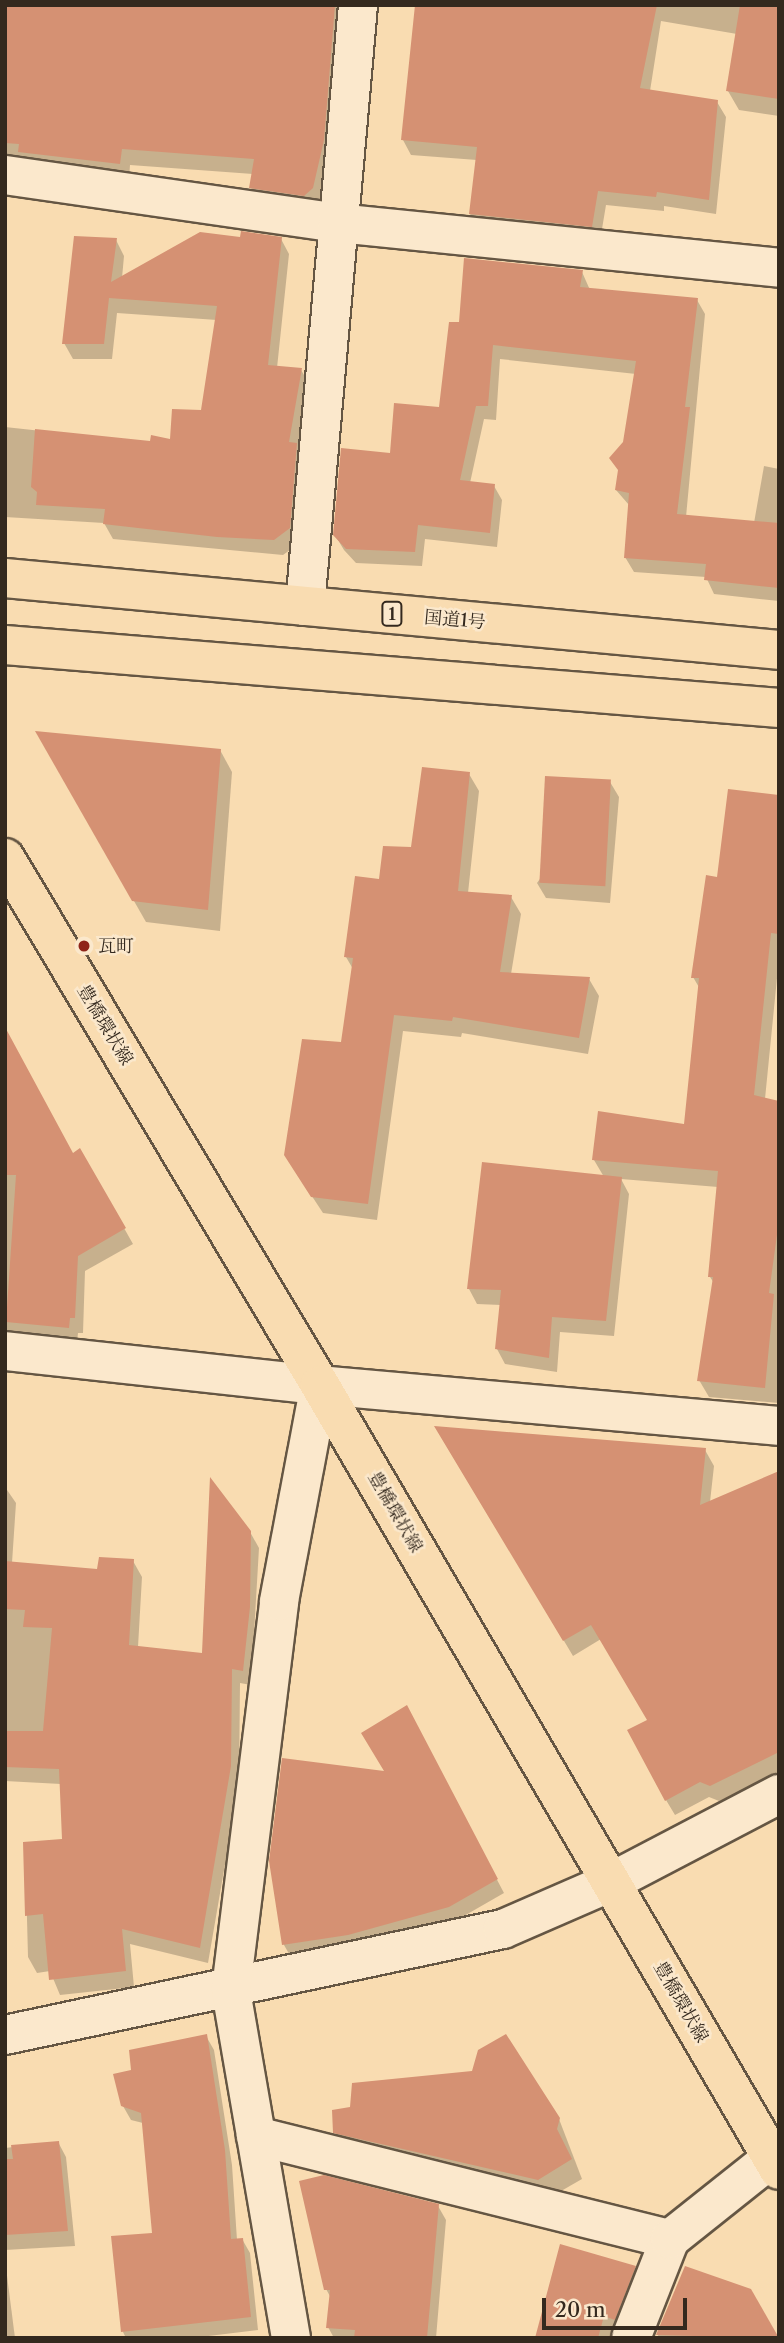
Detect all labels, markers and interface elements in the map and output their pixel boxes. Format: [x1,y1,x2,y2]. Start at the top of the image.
road number: 1 [380,601,404,626]
street label: 国道1号 [423,607,487,633]
place label: 瓦町 [98,935,134,957]
marker: 瓦町 [76,938,92,954]
street label: 豊橋環状線 [73,981,137,1069]
street label: 豊橋環状線 [363,1468,427,1556]
street label: 豊橋環状線 [649,1958,713,2046]
scale bar [546,2284,691,2328]
text: 20 m [555,2297,606,2322]

